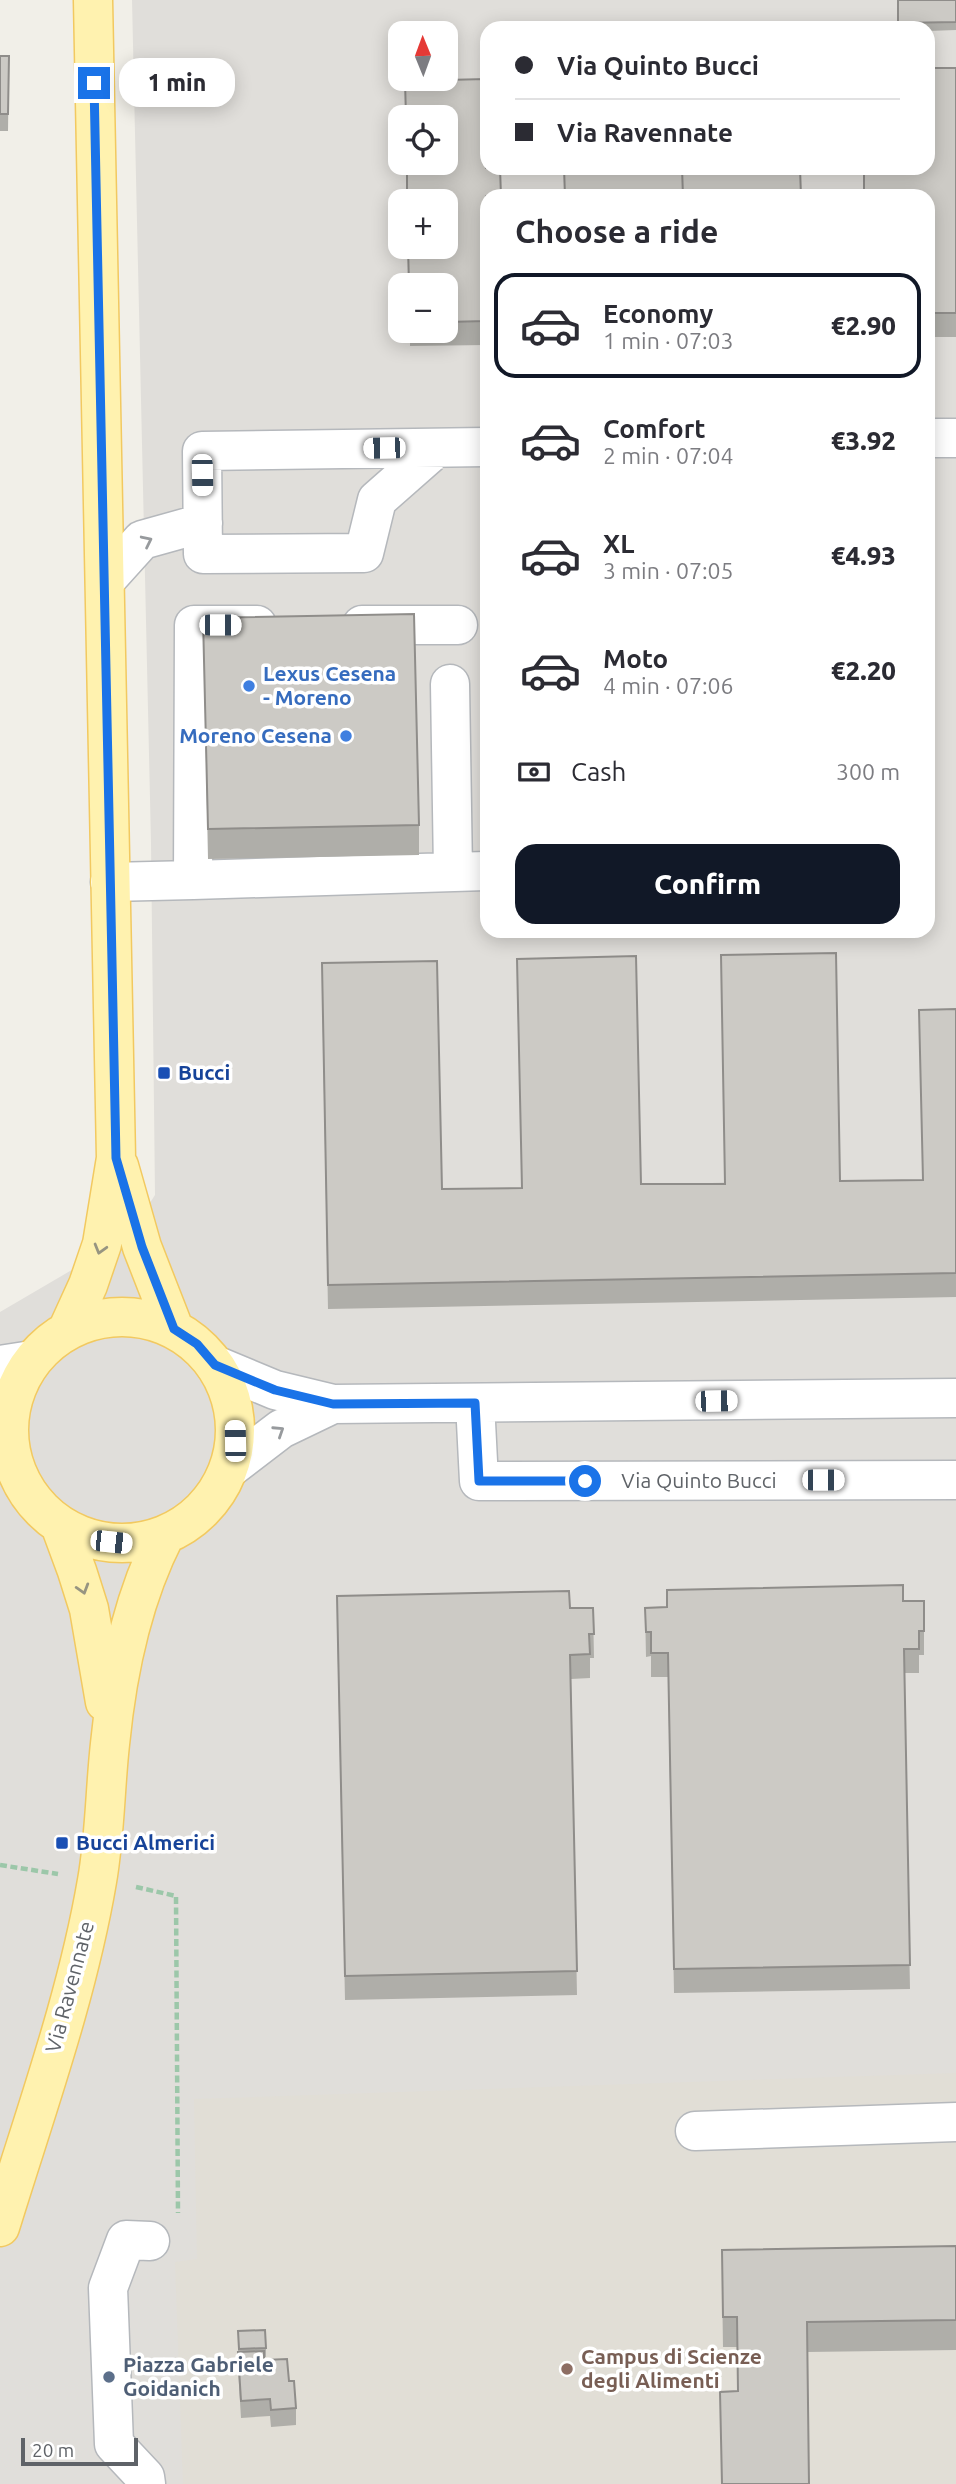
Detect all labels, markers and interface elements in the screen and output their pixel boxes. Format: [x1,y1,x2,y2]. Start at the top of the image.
north arrow [388,21,458,91]
map controls [388,21,458,343]
text: Via Quinto Bucci [557,51,759,80]
callout: 1 min [119,58,234,108]
route end [78,67,110,99]
text: 1 min [148,70,206,95]
button: locate [388,105,458,175]
text: Via Ravennate [557,118,733,147]
button: + [388,189,458,259]
text: Choose a ride [515,213,718,249]
button: − [388,273,458,343]
icon: car [519,294,582,357]
text: Economy [603,299,713,328]
text: €2.90 [831,311,896,340]
text: 1 min · 07:03 [603,328,734,353]
icon: car [519,409,582,472]
text: Comfort [603,414,706,443]
text: €3.92 [831,426,896,455]
car [363,437,406,459]
text: 2 min · 07:04 [603,443,734,468]
car [192,454,213,496]
icon: car [519,524,582,587]
text: XL [603,529,634,558]
one-way arrow [140,535,152,549]
text: €4.93 [831,541,896,570]
text: 3 min · 07:05 [603,558,734,583]
car [200,615,242,636]
icon: car [519,639,582,702]
text: Moto [603,644,668,673]
text: €2.20 [831,656,896,685]
place label: Lexus Cesena - Moreno [263,661,396,709]
text: 4 min · 07:06 [603,673,734,698]
marker: Lexus Cesena - Moreno [241,678,257,694]
place label: Moreno Cesena [179,723,332,747]
marker: Moreno Cesena [338,728,354,744]
icon: cash [515,753,553,791]
text: Cash [571,757,626,786]
text: 300 m [836,759,900,784]
button: Confirm [515,844,900,924]
place label: Bucci [178,1060,230,1084]
marker: Bucci [156,1065,172,1081]
one-way arrow [93,1243,108,1255]
car [695,1390,738,1412]
car [225,1420,246,1462]
one-way arrow [271,1427,284,1440]
route start [569,1465,601,1497]
street label: Via Quinto Bucci [621,1468,777,1492]
car [803,1470,845,1491]
car [90,1529,133,1555]
one-way arrow [75,1583,89,1595]
place label: Bucci Almerici [76,1830,215,1854]
marker: Bucci Almerici [54,1835,70,1851]
street label: Via Ravennate [40,1918,98,2055]
place label: Campus di Scienze degli Alimenti [581,2344,762,2392]
place label: Piazza Gabriele Goidanich [123,2352,274,2400]
marker: Campus di Scienze degli Alimenti [559,2361,575,2377]
marker: Piazza Gabriele Goidanich [101,2369,117,2385]
scale bar [21,2435,138,2467]
text: 20 m [32,2439,74,2461]

